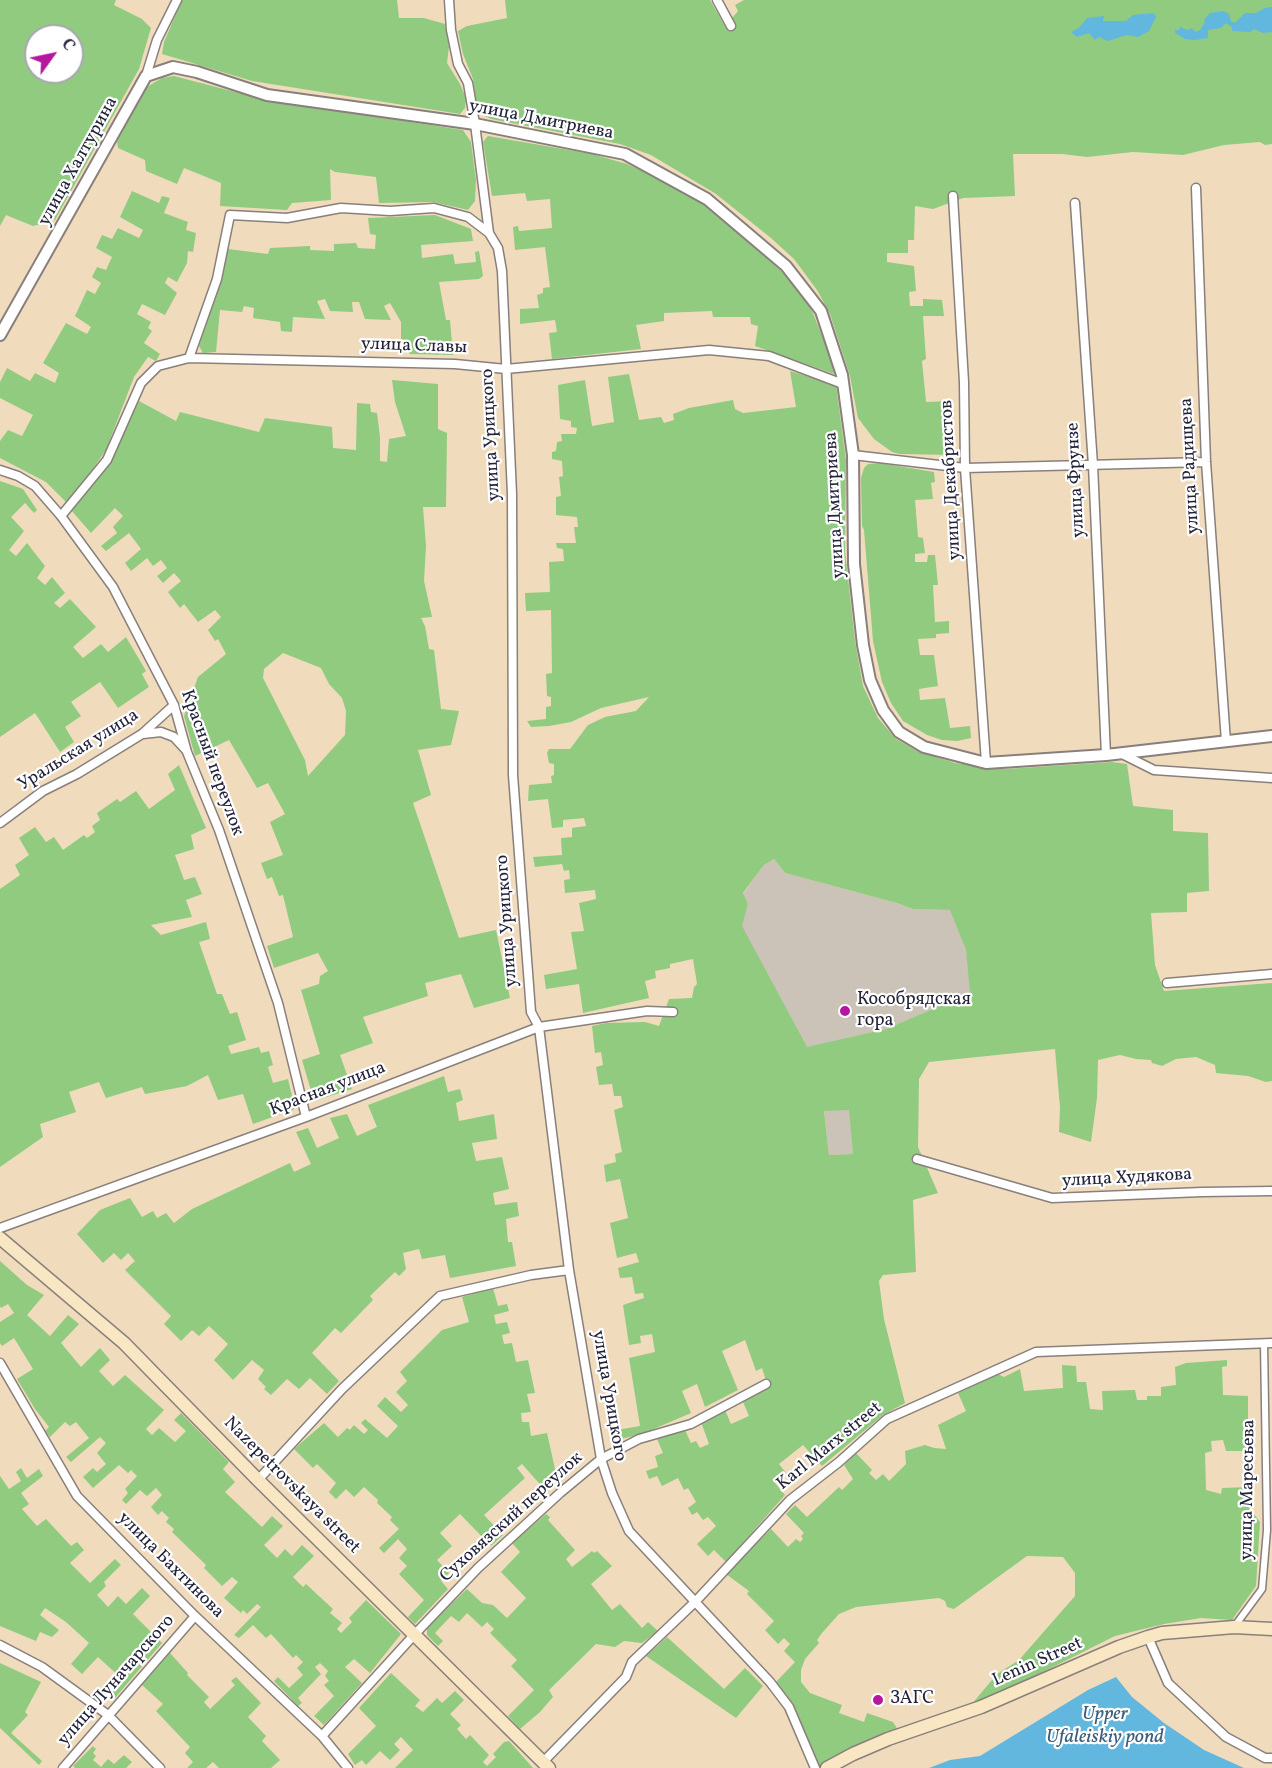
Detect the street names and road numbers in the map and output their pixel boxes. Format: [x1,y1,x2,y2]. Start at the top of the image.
street label: улица Халтурина [35,94,123,230]
street label: улица Дмитриева [467,96,615,146]
street label: улица Славы [361,334,467,360]
street label: улица Урицкого [478,368,506,502]
street label: улица Радищева [1177,397,1205,535]
street label: улица Декабристов [937,399,967,561]
street label: улица Фрунзе [1063,422,1091,538]
street label: улица Дмитриева [821,431,851,579]
street label: Красный переулок [175,687,247,839]
street label: Уральская улица [15,705,143,797]
street label: улица Урицкого [493,854,523,988]
street label: Красная улица [267,1058,389,1122]
street label: улица Худякова [1061,1165,1193,1193]
street label: улица Урицкого [586,1329,630,1463]
street label: Karl Marx street [773,1398,887,1496]
street label: Nazepetrovskaya street [218,1413,364,1559]
street label: улица Маресьева [1237,1419,1261,1561]
street label: Суховязский переулок [436,1448,588,1588]
street label: улица Бахтинова [112,1508,228,1624]
street label: улица Луначарского [54,1611,180,1751]
street label: Lenin Street [990,1634,1086,1692]

